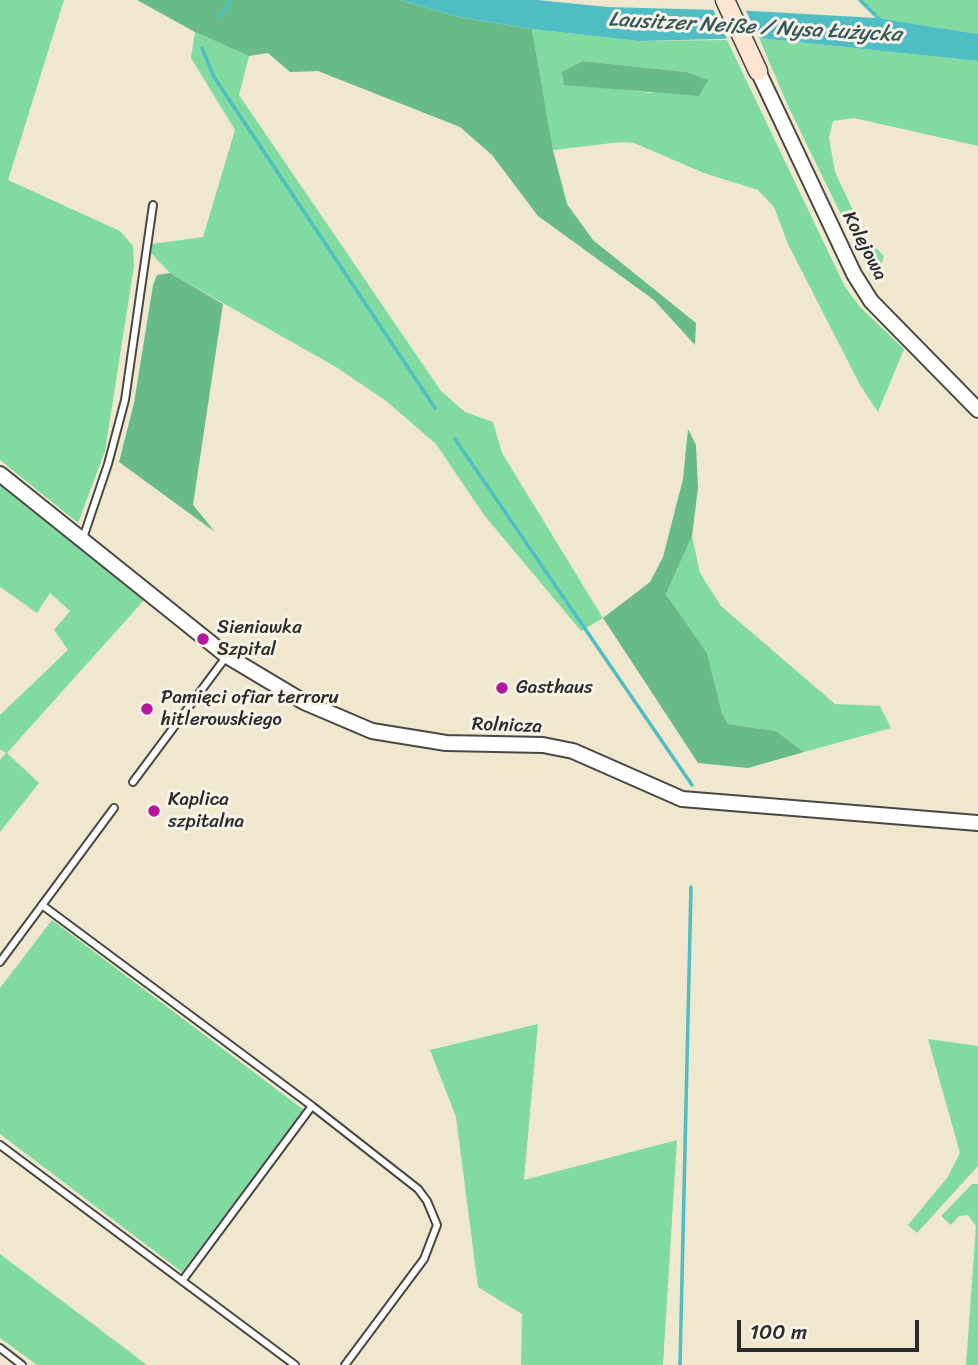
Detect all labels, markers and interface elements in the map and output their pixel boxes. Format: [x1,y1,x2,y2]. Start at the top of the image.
water label: Lausitzer Neiße / Nysa Łużycka [608,8,902,48]
street label: Kolejowa [837,208,891,284]
place label: Sieniawka Szpital [217,617,302,661]
marker: Sieniawka Szpital [195,631,211,647]
place label: Gasthaus [516,677,593,699]
marker: Gasthaus [494,680,510,696]
place label: Pamięci ofiar terroru hitlerowskiego [161,687,339,731]
marker: Pamięci ofiar terroru hitlerowskiego [139,701,155,717]
street label: Rolnicza [472,713,542,739]
place label: Kaplica szpitalna [168,789,244,833]
marker: Kaplica szpitalna [146,803,162,819]
scale bar [740,1306,922,1350]
text: 100 m [750,1313,807,1351]

